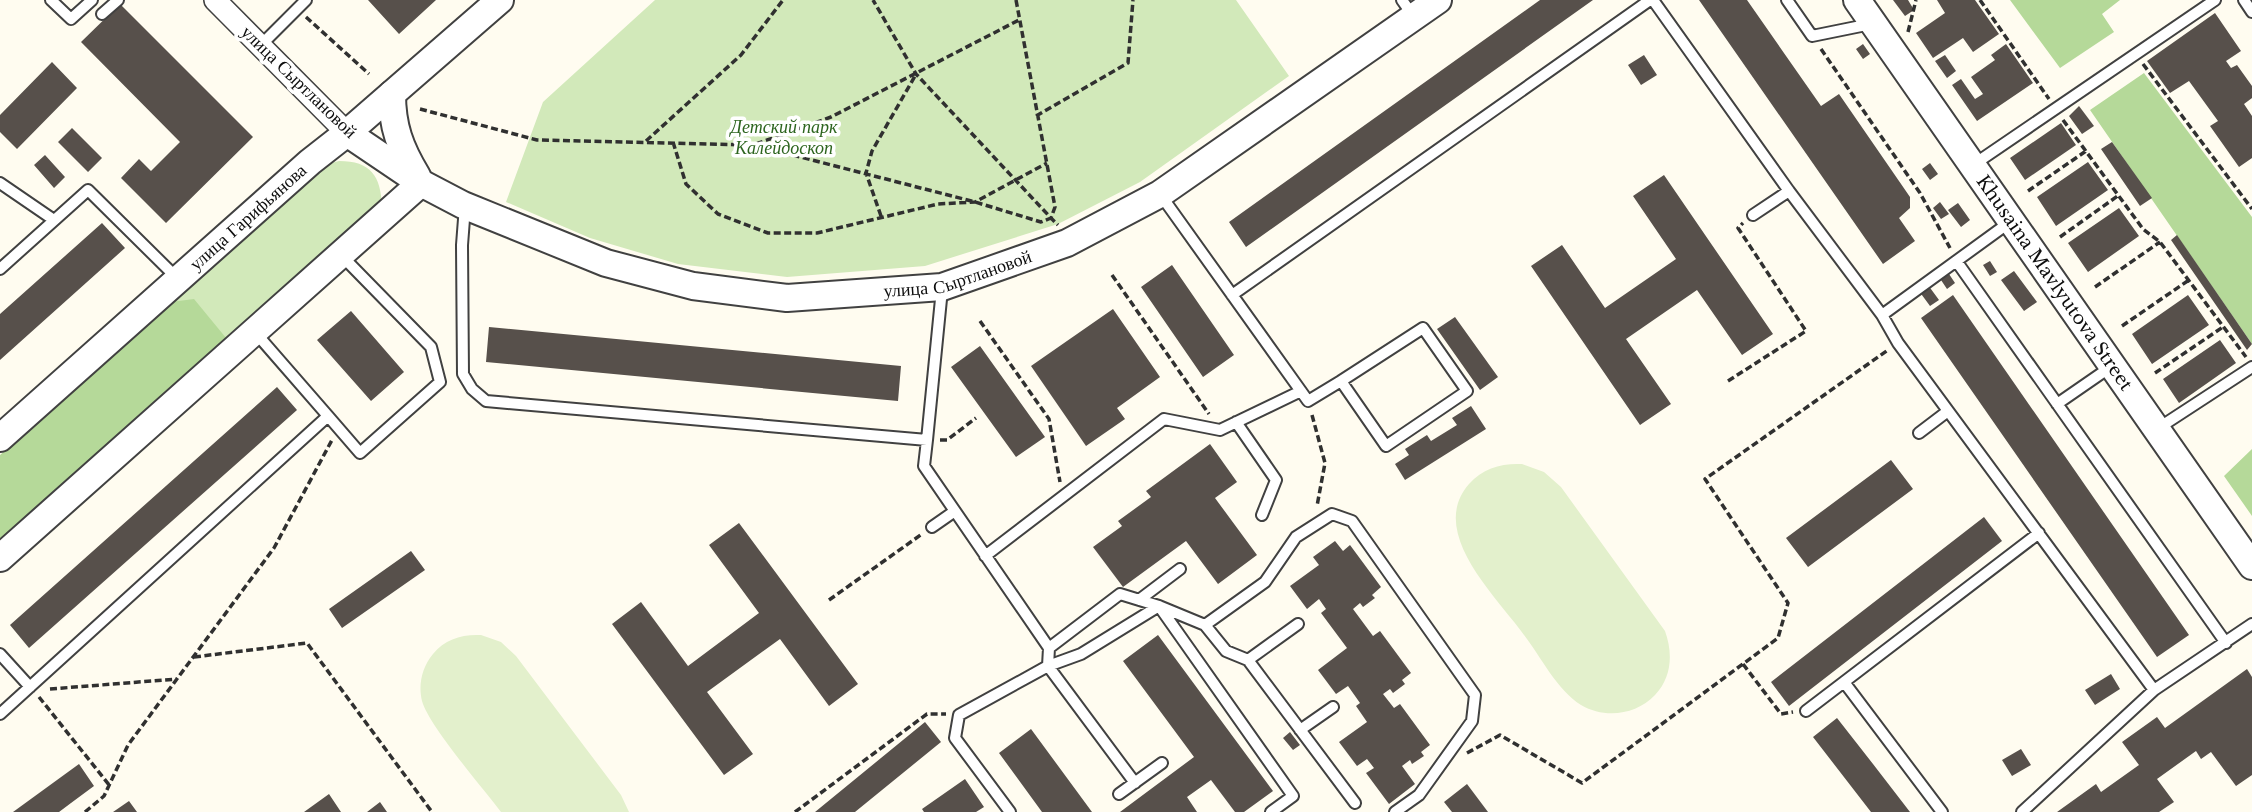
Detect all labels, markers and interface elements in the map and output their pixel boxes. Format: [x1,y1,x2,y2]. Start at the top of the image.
street label: улица Сыртлановой [237,21,362,143]
park label: Детский парк Калейдоскоп [729,116,838,159]
street label: улица Гарифьянова [185,159,311,275]
street label: Khusaina Mavlyutova Street [1972,171,2137,395]
street label: улица Сыртлановой [883,245,1035,302]

